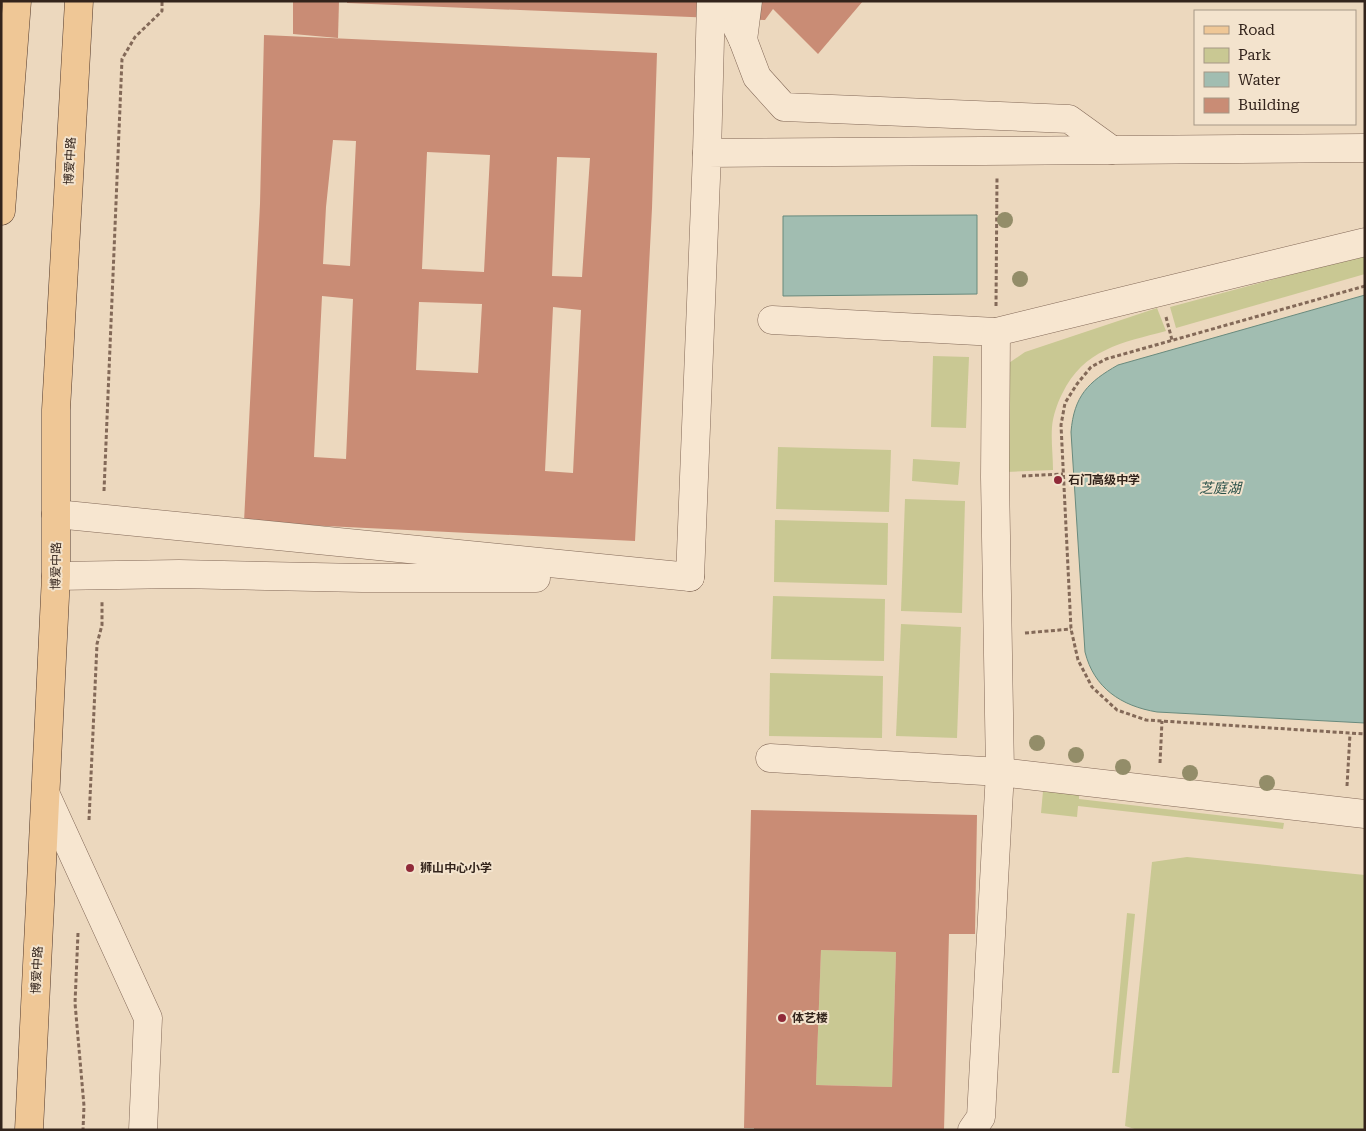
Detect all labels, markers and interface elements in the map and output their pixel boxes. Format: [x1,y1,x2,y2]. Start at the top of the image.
legend [1194,10,1356,125]
text: Road [1238,21,1275,39]
text: Park [1238,46,1272,64]
text: Water [1238,71,1280,89]
text: Building [1238,96,1300,114]
street label: 博爱中路 [62,137,78,185]
place label: 石门高级中学 [1068,473,1140,487]
marker: 石门高级中学 [1052,474,1064,486]
water label: 芝庭湖 [1199,480,1243,496]
street label: 博爱中路 [49,542,63,590]
place label: 狮山中心小学 [420,861,492,875]
marker: 狮山中心小学 [404,862,416,874]
street label: 博爱中路 [29,946,45,994]
place label: 体艺楼 [792,1011,828,1025]
marker: 体艺楼 [776,1012,788,1024]

